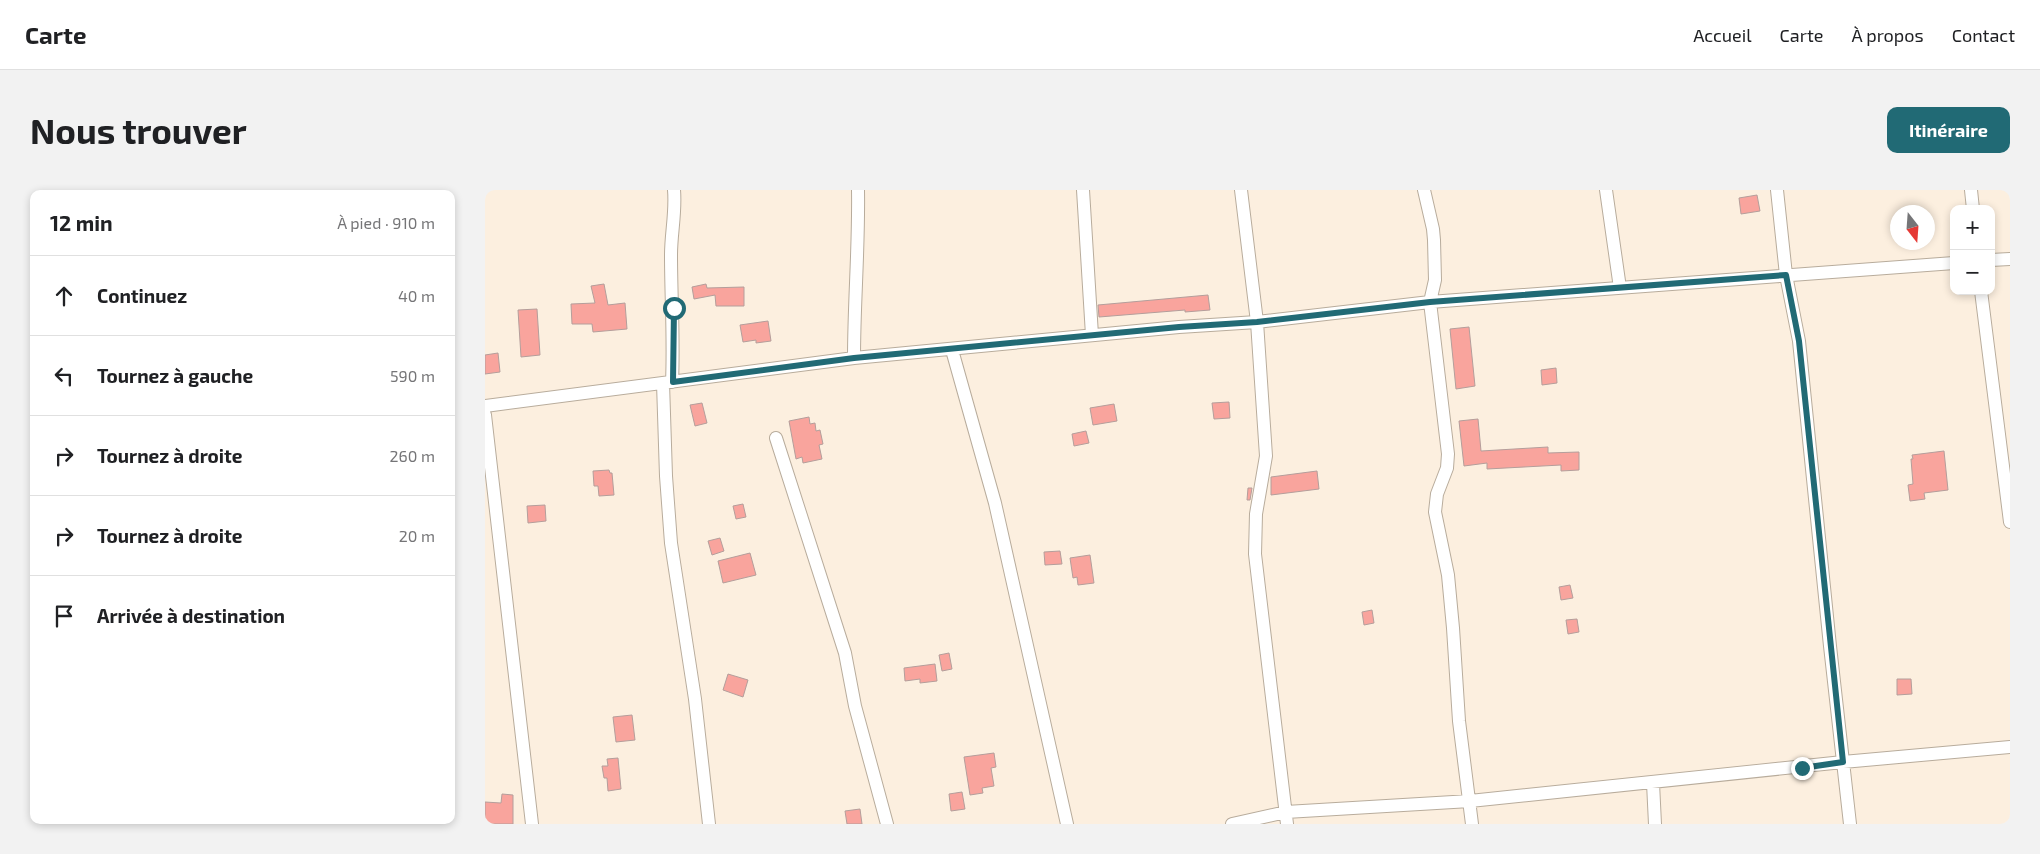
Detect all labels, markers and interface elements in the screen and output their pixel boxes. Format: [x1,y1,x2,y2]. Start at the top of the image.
text: Carte [25,20,86,49]
text: Accueil [1693,24,1752,46]
text: Carte [1780,24,1823,46]
text: À propos [1851,24,1924,46]
text: Contact [1952,24,2015,46]
button: Itinéraire [1887,107,2010,153]
text: Nous trouver [30,109,247,151]
north arrow [1890,205,1935,250]
map controls [1950,205,1995,295]
button: + [1950,205,1995,250]
text: 12 min [50,210,113,235]
text: À pied · 910 m [337,213,435,232]
button: − [1950,250,1995,295]
icon: ahead [50,282,78,310]
text: Continuez [97,284,187,307]
text: 40 m [398,286,435,305]
route start [663,297,686,320]
icon: left [50,362,78,390]
text: Tournez à gauche [97,364,253,387]
text: 590 m [390,366,435,385]
icon: right [50,442,78,470]
text: Tournez à droite [97,444,243,467]
text: 260 m [390,446,435,465]
icon: right [50,522,78,550]
text: Tournez à droite [97,524,243,547]
text: 20 m [399,526,435,545]
icon: arrive [50,602,78,630]
text: Arrivée à destination [97,604,285,627]
route end [1791,757,1814,780]

